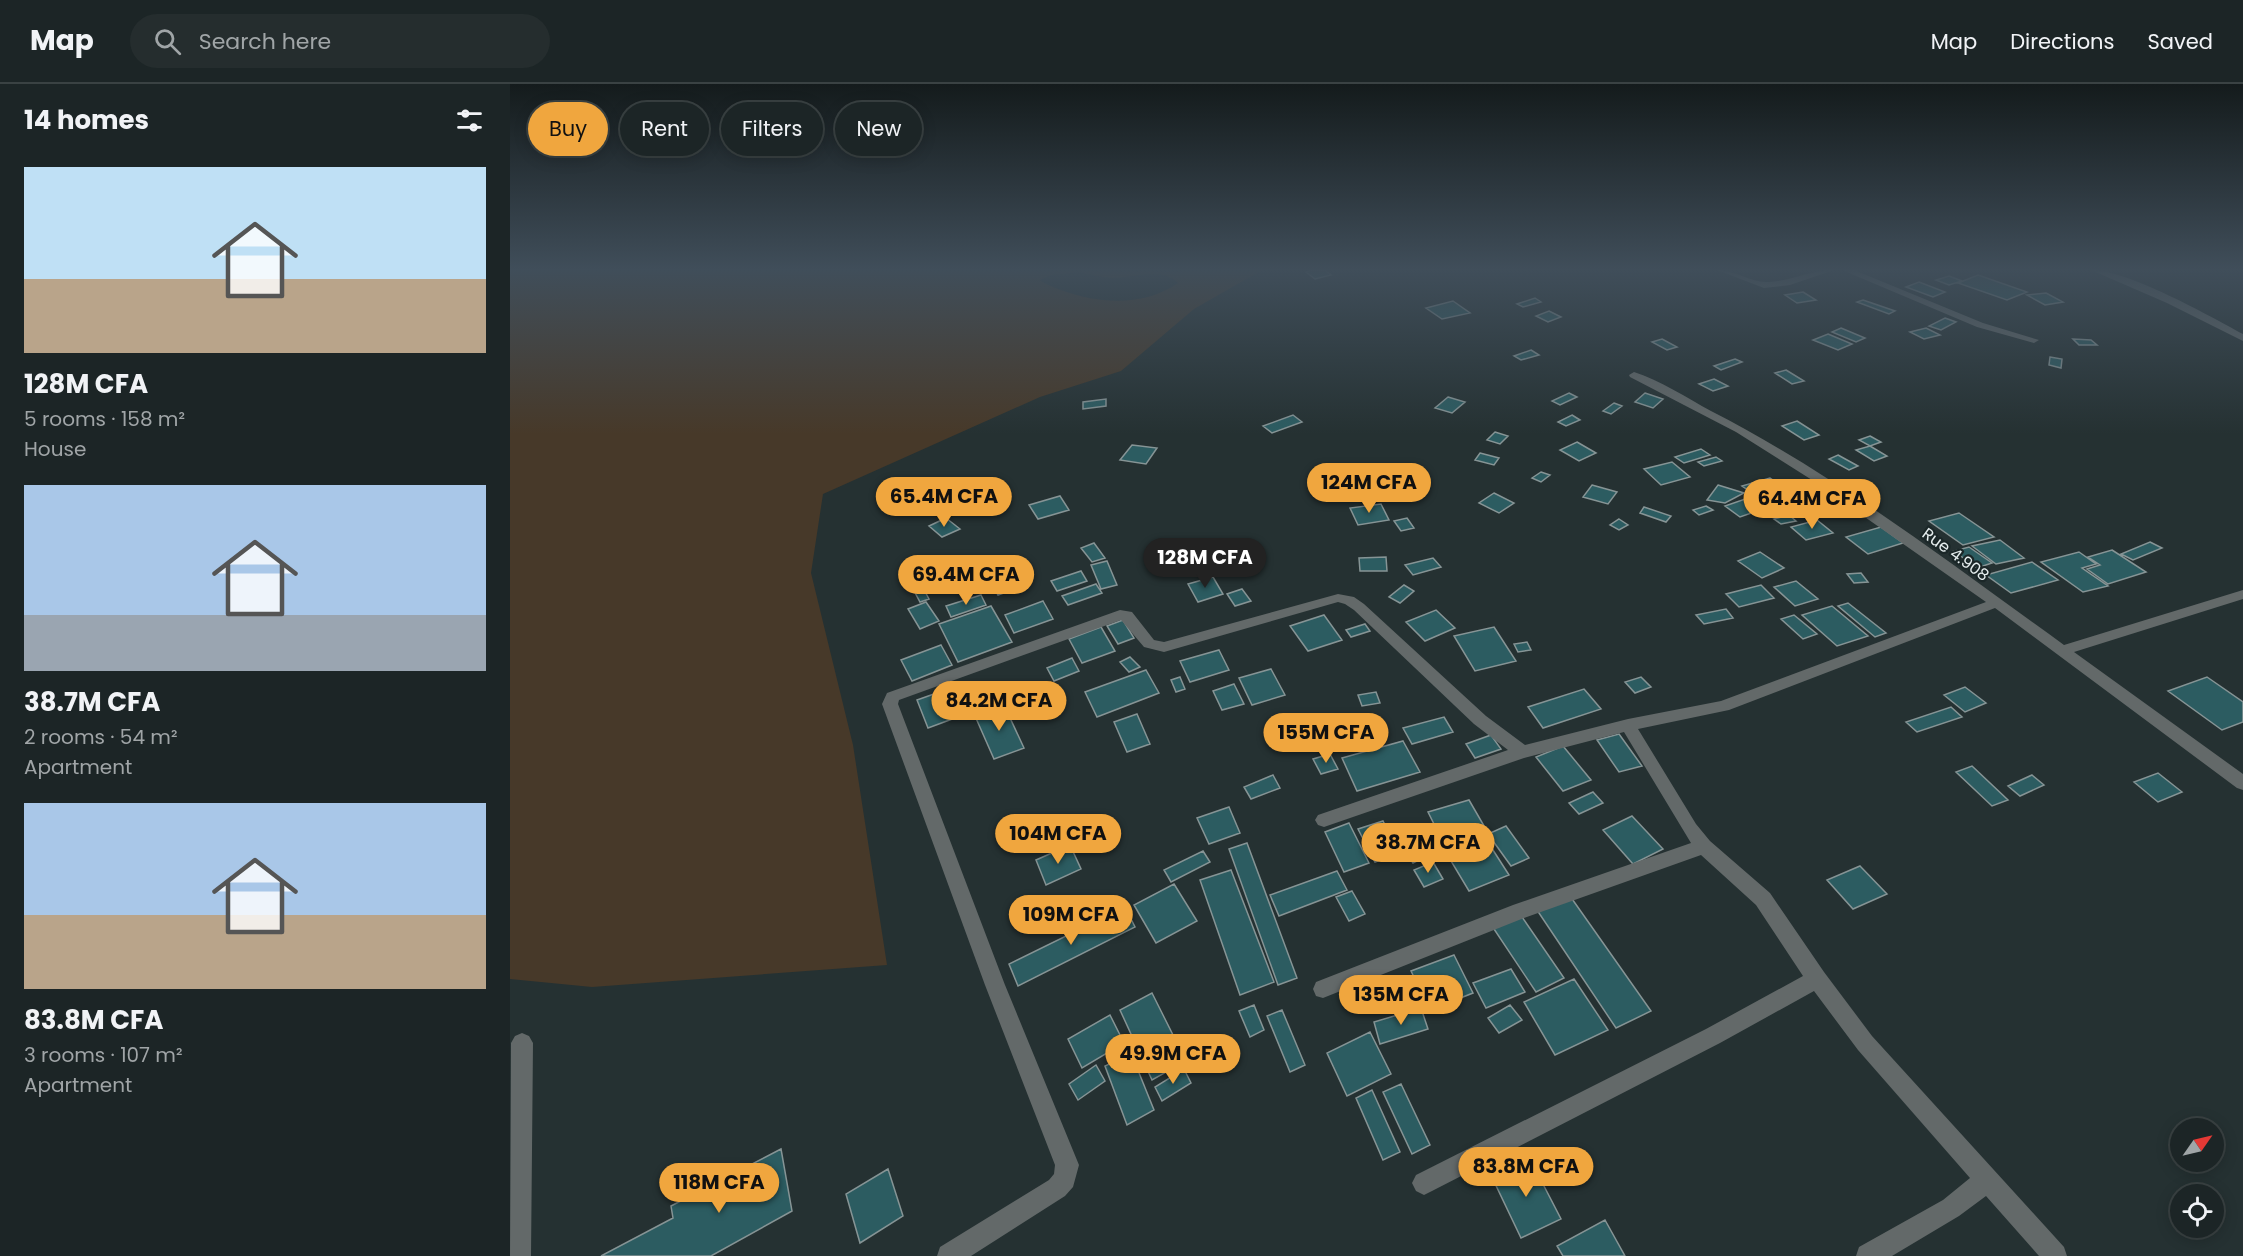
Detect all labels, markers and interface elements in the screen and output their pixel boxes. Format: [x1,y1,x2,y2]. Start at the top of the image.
search box [130,14,550,68]
text: Map [30,21,94,60]
icon: search [151,25,184,58]
text: Search here [199,26,331,57]
text: Map [1931,27,1977,56]
text: Directions [2010,27,2114,56]
text: Saved [2147,27,2213,56]
text: 14 homes [24,102,149,138]
chip: Buy [528,102,608,156]
chip: Rent [620,102,709,156]
chip: Filters [721,102,823,156]
chip: New [835,102,922,156]
icon: filters [453,104,486,137]
icon: home [201,206,309,314]
text: 128M CFA [24,366,148,402]
text: 5 rooms · 158 m² [24,405,185,433]
text: House [24,435,86,463]
pin: 124M CFA [1307,463,1431,514]
text: 124M CFA [1321,468,1417,496]
pin: 65.4M CFA [875,477,1013,528]
pin: 64.4M CFA [1743,479,1881,530]
text: 65.4M CFA [890,482,998,510]
text: 64.4M CFA [1758,484,1866,512]
street label: Rue 4.908 [1917,522,1994,587]
icon: home [201,524,309,632]
pin: 128M CFA [1143,538,1267,589]
text: 128M CFA [1157,543,1253,571]
pin: 69.4M CFA [897,555,1035,606]
text: 69.4M CFA [912,560,1020,588]
pin: 84.2M CFA [930,681,1068,732]
text: 38.7M CFA [24,684,160,720]
text: 84.2M CFA [945,686,1053,714]
pin: 155M CFA [1264,713,1388,764]
text: 155M CFA [1277,718,1375,746]
text: 2 rooms · 54 m² [24,723,178,751]
text: Apartment [24,753,132,781]
pin: 104M CFA [996,814,1120,865]
text: 104M CFA [1009,819,1107,847]
pin: 38.7M CFA [1359,823,1497,874]
text: 38.7M CFA [1376,828,1480,856]
icon: home [201,842,309,950]
pin: 109M CFA [1009,895,1133,946]
text: 109M CFA [1023,900,1119,928]
pin: 135M CFA [1339,975,1463,1026]
text: 135M CFA [1353,980,1449,1008]
text: 83.8M CFA [24,1002,163,1038]
pin: 49.9M CFA [1104,1034,1242,1085]
text: 49.9M CFA [1119,1039,1227,1067]
text: 3 rooms · 107 m² [24,1041,183,1069]
text: Apartment [24,1071,132,1099]
north arrow [2170,1118,2224,1172]
map controls [2170,1118,2224,1238]
pin: 83.8M CFA [1457,1147,1595,1198]
text: 83.8M CFA [1472,1152,1580,1180]
pin: 118M CFA [657,1163,781,1214]
text: 118M CFA [673,1168,765,1196]
button: locate [2170,1184,2224,1238]

